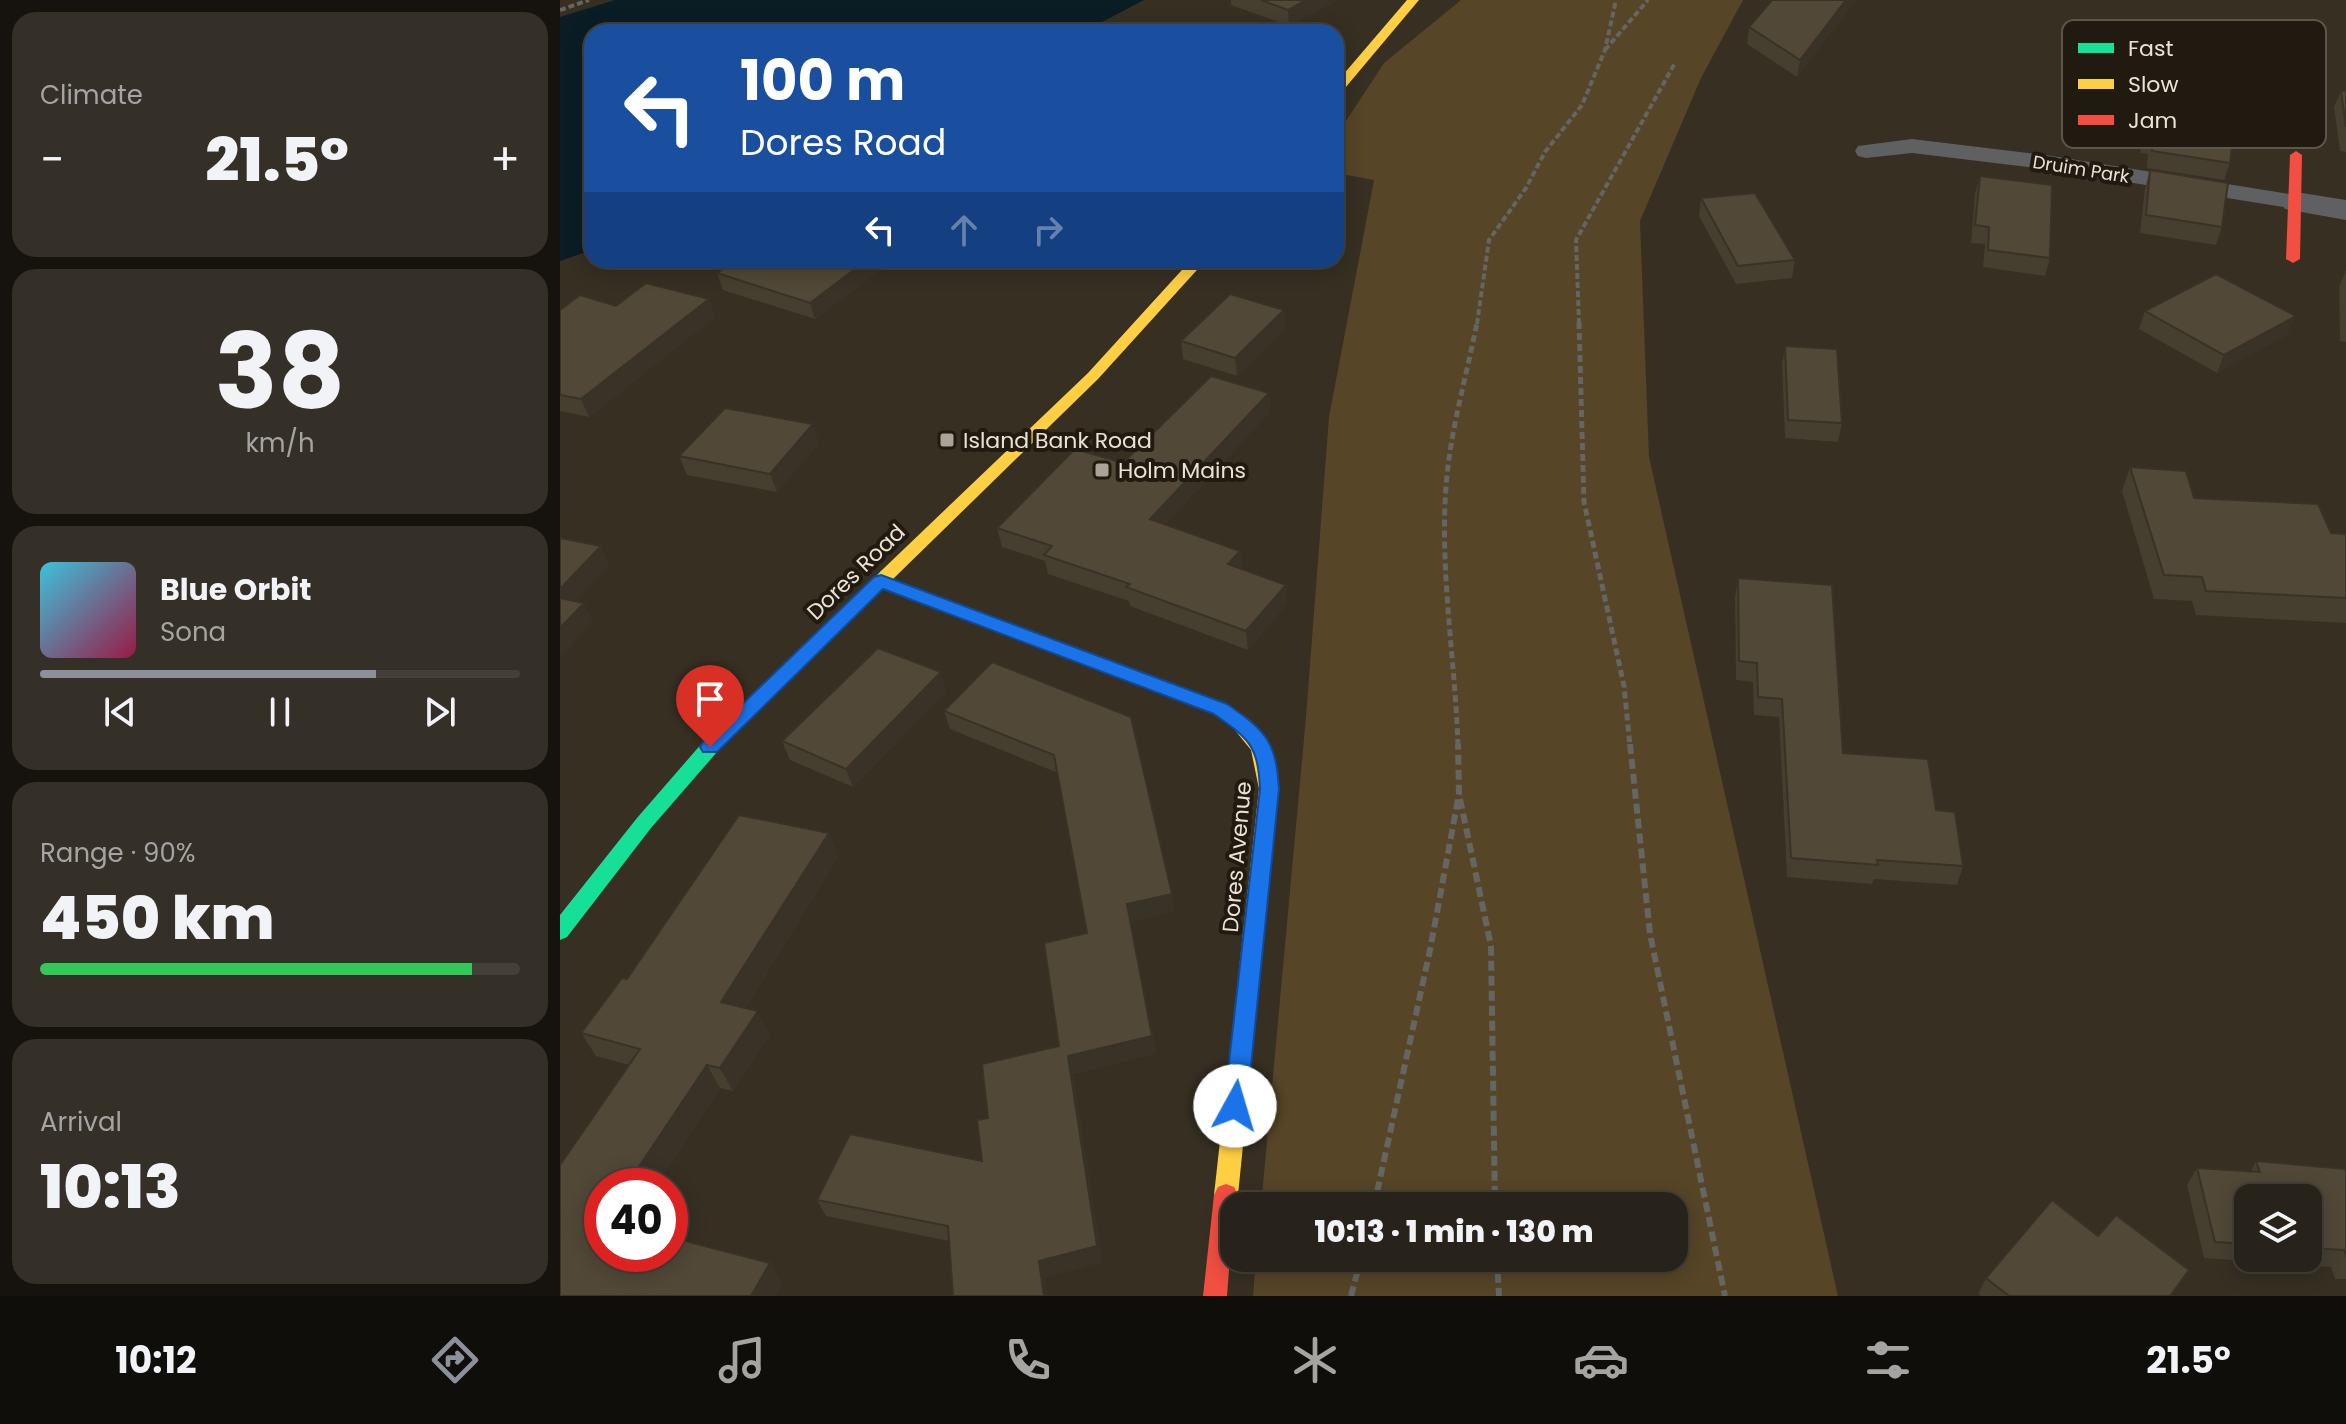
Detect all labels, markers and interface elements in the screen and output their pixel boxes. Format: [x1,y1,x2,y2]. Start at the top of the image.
legend [2062,20,2326,148]
text: Fast [2128,33,2173,64]
text: 100 m [740,41,905,120]
icon: left [608,56,712,160]
text: Slow [2128,69,2178,100]
text: Climate [40,77,143,113]
text: Jam [2128,105,2177,136]
text: Dores Road [740,117,946,168]
text: 21.5° [205,118,349,202]
text: − [40,129,64,190]
text: + [490,129,520,190]
street label: Druim Park [2031,149,2132,189]
icon: left [858,208,902,252]
icon: ahead [942,208,986,252]
icon: right [1026,208,1070,252]
text: 38 [215,299,345,444]
text: km/h [245,425,315,461]
place label: Island Bank Road [963,425,1152,456]
marker: Island Bank Road [938,431,956,449]
place label: Holm Mains [1118,455,1246,486]
marker: Holm Mains [1093,461,1111,479]
street label: Dores Road [800,517,912,627]
text: Blue Orbit [160,568,312,611]
text: Sona [160,614,226,650]
pin [676,665,744,747]
icon: arrive [688,677,732,721]
icon: previous [98,690,142,734]
icon: pause [258,690,302,734]
icon: next [418,690,462,734]
street label: Dores Avenue [1215,780,1259,934]
text: Range · 90% [40,835,196,871]
text: 450 km [40,876,274,960]
position arrow [1193,1064,1277,1148]
text: Arrival [40,1104,122,1140]
text: 10:13 [40,1145,181,1229]
speed limit sign: 40 [584,1168,688,1272]
map controls [2234,1184,2322,1272]
button: layers [2234,1184,2322,1272]
text: 10:13 · 1 min · 130 m [1314,1210,1594,1253]
icon: directions [427,1332,483,1388]
icon: music [714,1332,770,1388]
icon: phone [1000,1332,1056,1388]
icon: climate [1287,1332,1343,1388]
icon: car [1573,1332,1629,1388]
icon: filters [1860,1332,1916,1388]
text: 10:12 [115,1335,197,1386]
text: 21.5° [2146,1335,2231,1386]

